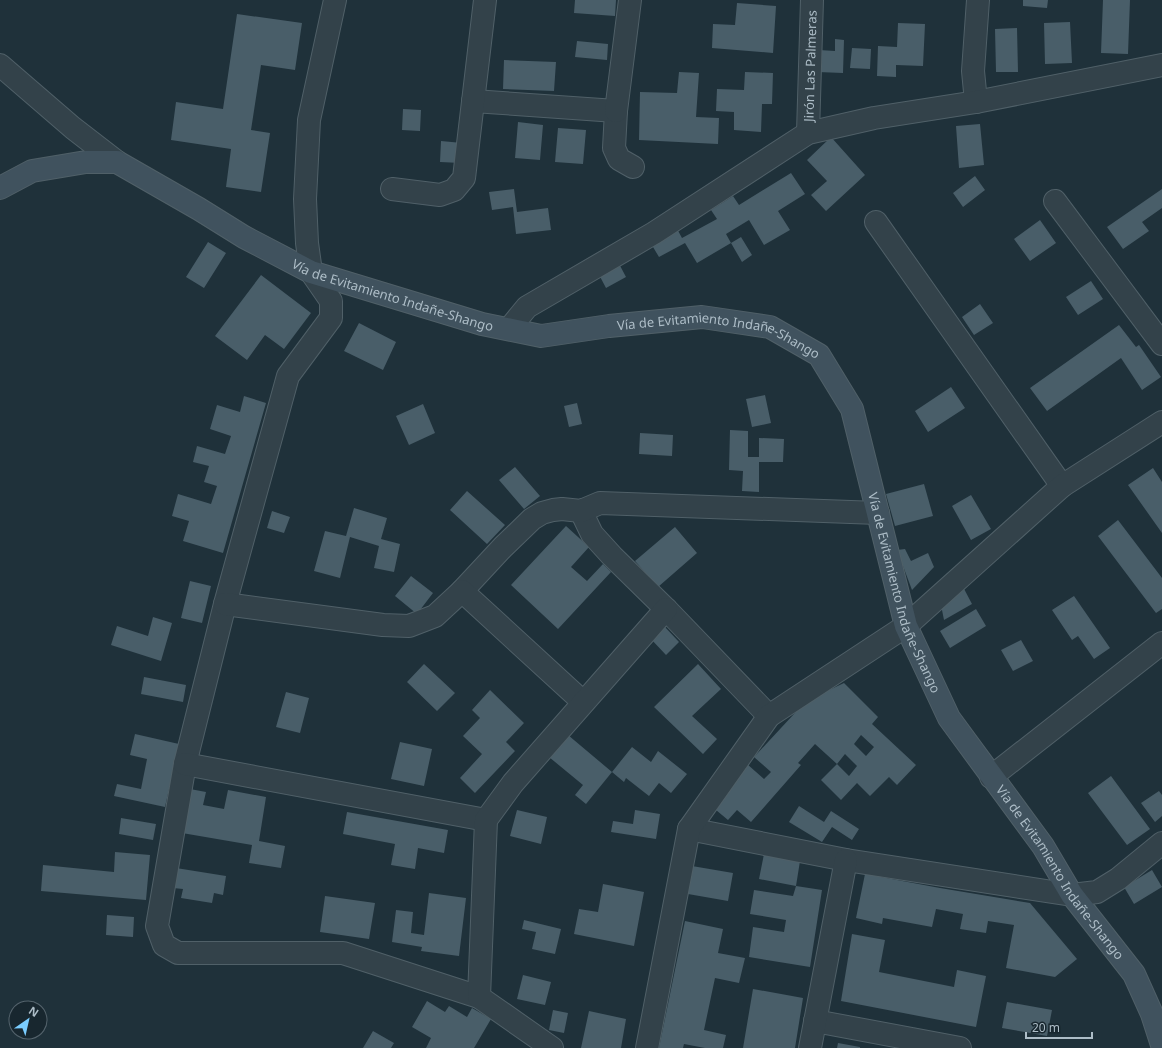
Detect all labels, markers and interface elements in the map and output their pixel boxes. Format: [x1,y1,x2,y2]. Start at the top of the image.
street label: Jirón Las Palmeras [799,10,821,124]
street label: Vía de Evitamiento Indañe-Shango [289,255,495,335]
street label: Vía de Evitamiento Indañe-Shango [616,308,823,363]
street label: Vía de Evitamiento Indañe-Shango [864,490,945,696]
street label: Vía de Evitamiento Indañe-Shango [992,781,1128,963]
north arrow [8,1000,48,1040]
text: N [26,1003,42,1020]
scale bar [1026,1014,1092,1040]
text: 20 m [1032,1019,1060,1036]

